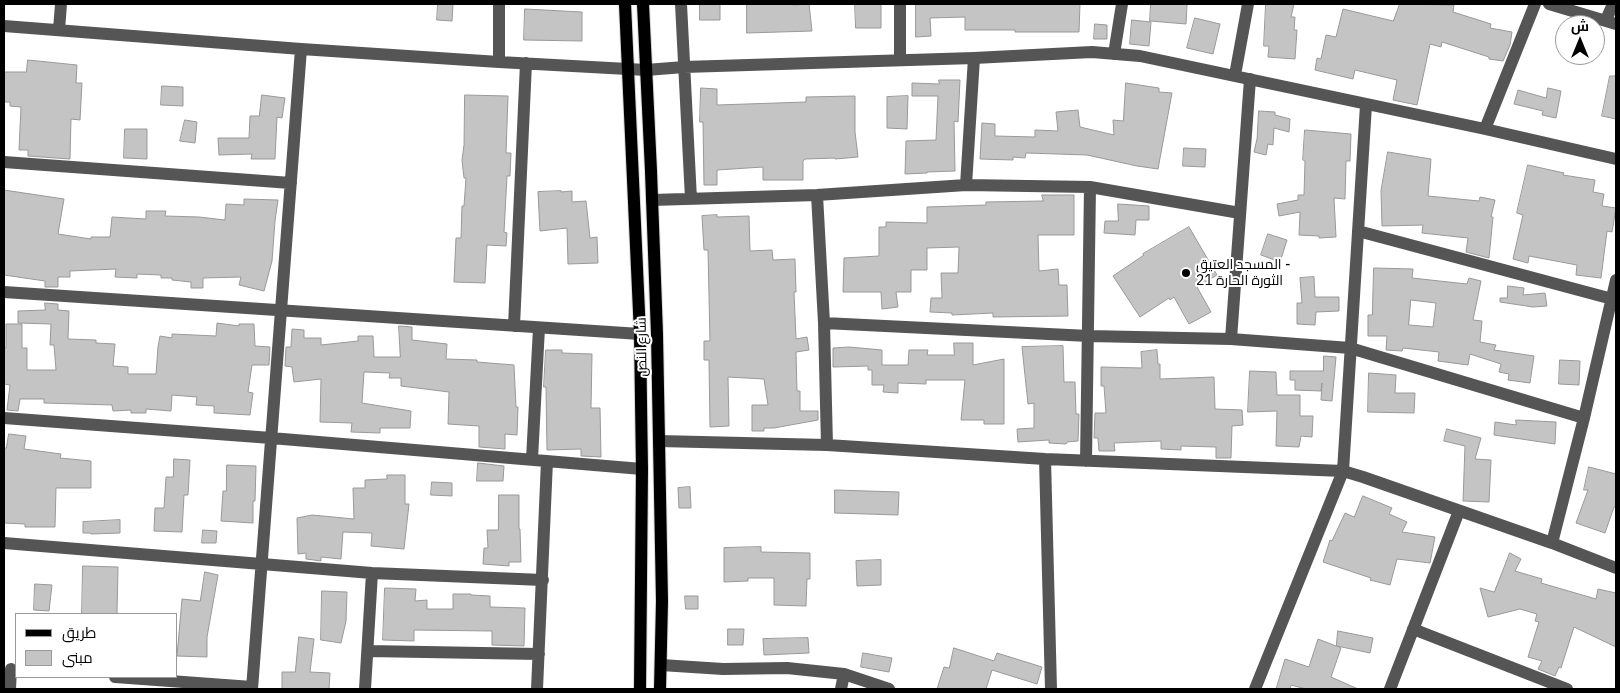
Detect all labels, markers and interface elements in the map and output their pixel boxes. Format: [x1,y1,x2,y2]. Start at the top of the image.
north arrow [1555,15,1605,65]
text: ش [1571,17,1589,35]
place label: المسجد العتيق - الثورة الحارة 21 [1196,257,1291,290]
marker: المسجد العتيق - الثورة الحارة 21 [1180,267,1192,279]
street label: شارع النص [633,317,651,377]
legend [15,613,178,678]
text: طريق [62,623,96,642]
text: مبنى [62,648,93,667]

